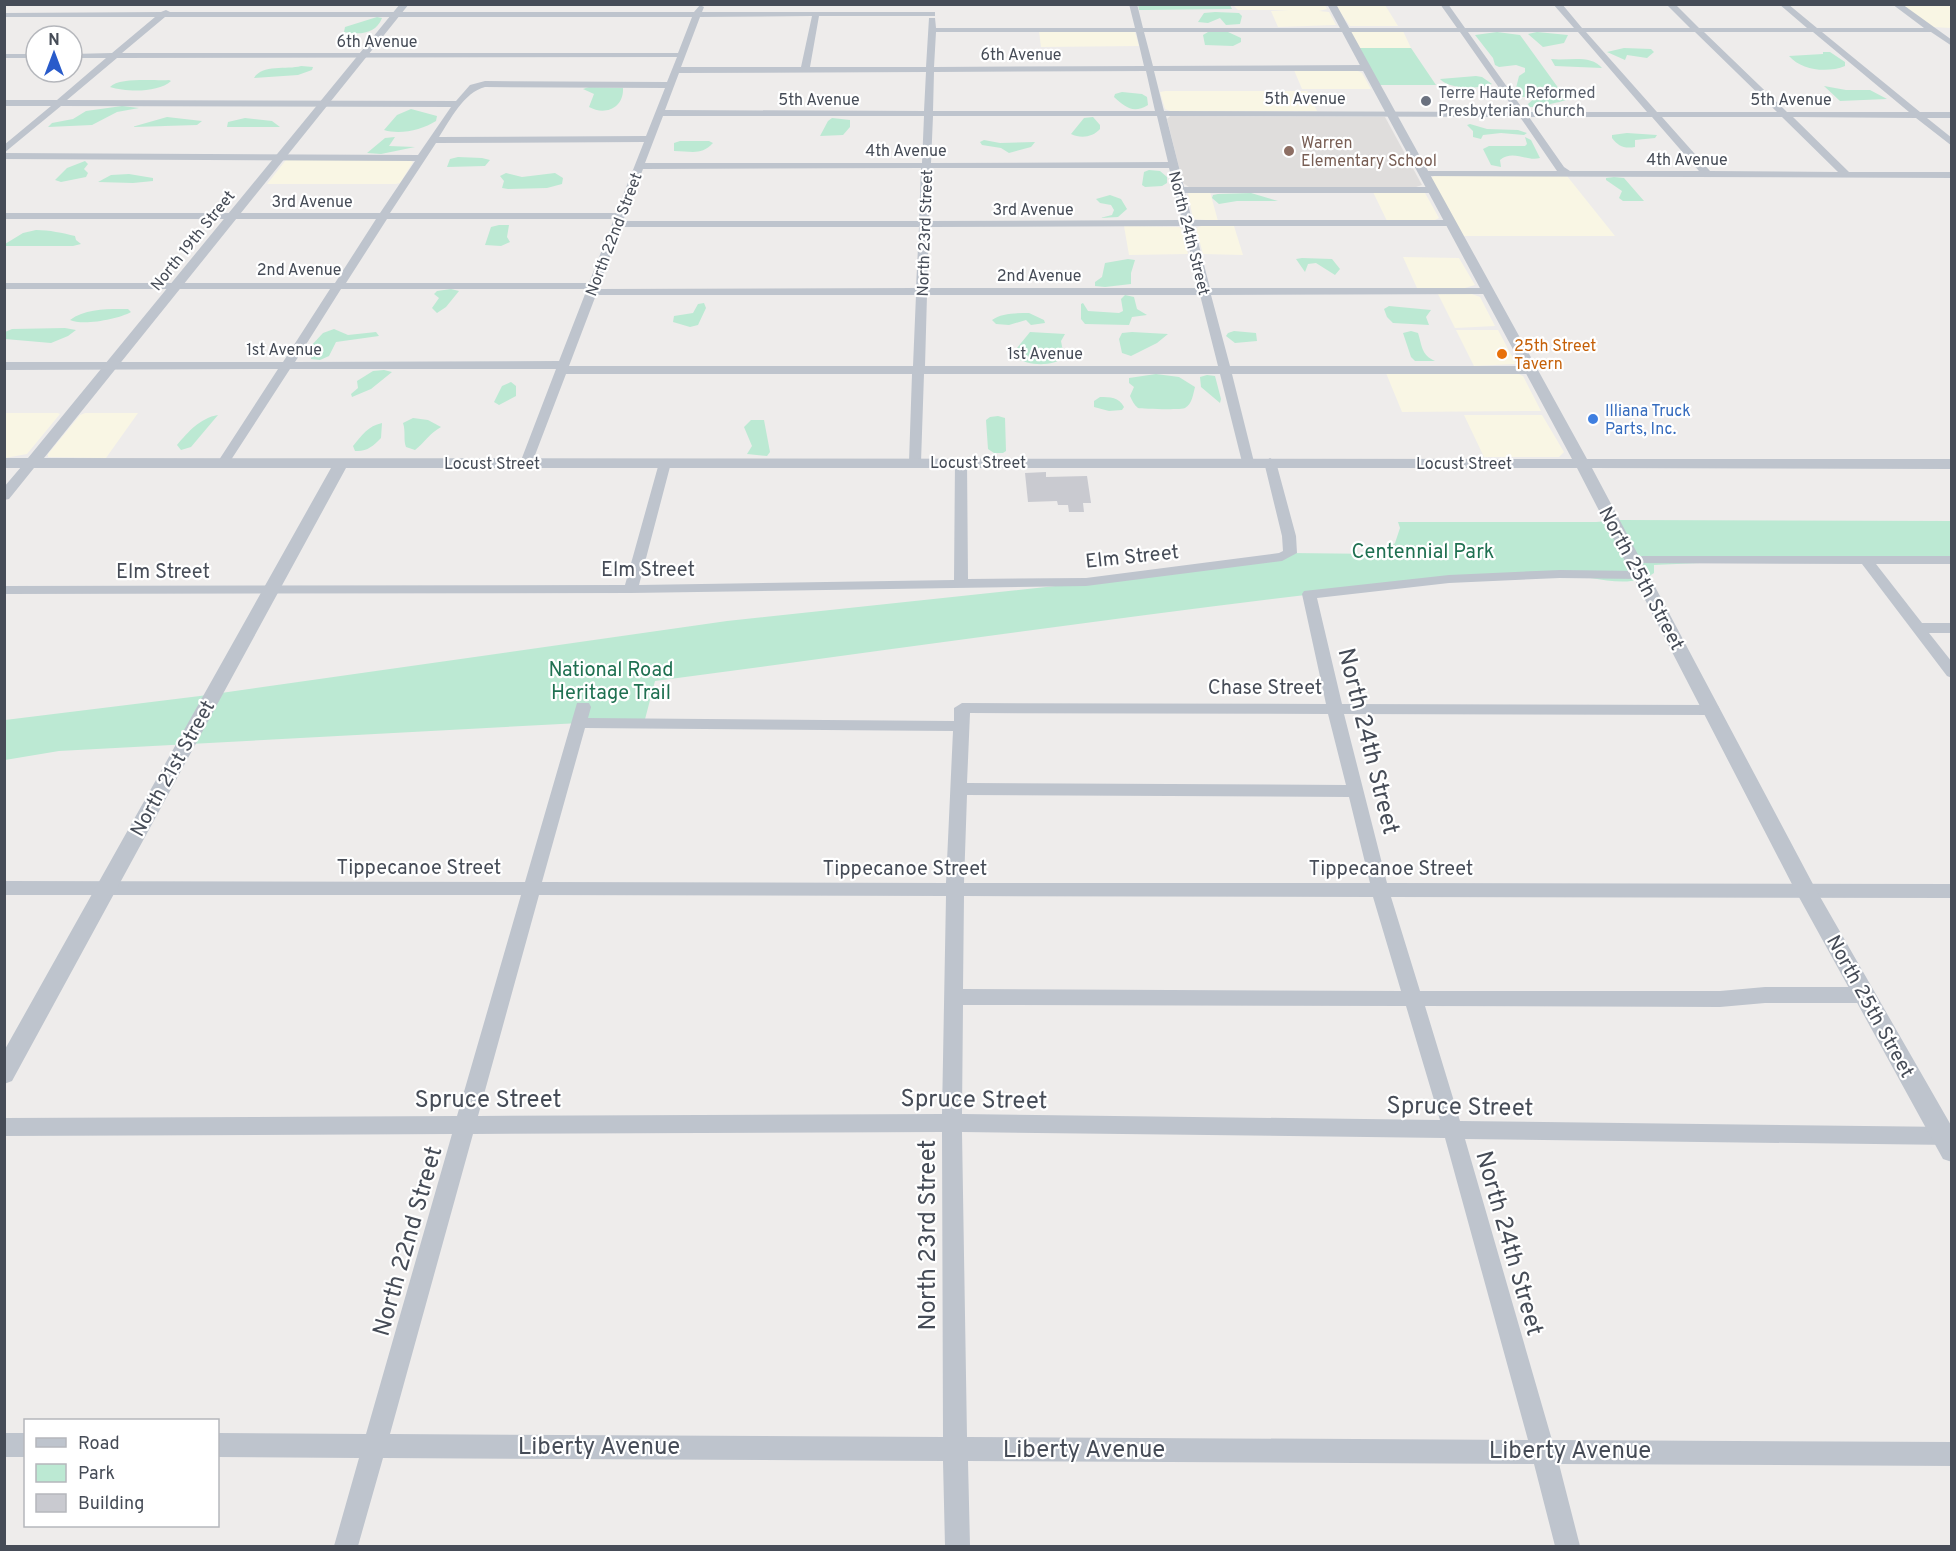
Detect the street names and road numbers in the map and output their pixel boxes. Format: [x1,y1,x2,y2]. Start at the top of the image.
street label: 6th Avenue [337,33,417,53]
street label: 6th Avenue [981,46,1061,66]
street label: 5th Avenue [1264,90,1346,110]
street label: 5th Avenue [778,91,860,111]
street label: 5th Avenue [1750,91,1832,111]
street label: 4th Avenue [865,142,947,162]
street label: 4th Avenue [1646,151,1728,171]
street label: North 23rd Street [914,169,938,297]
street label: North 24th Street [1163,169,1213,298]
street label: North 22nd Street [582,170,648,299]
street label: North 19th Street [147,187,240,295]
street label: 3rd Avenue [271,193,353,213]
street label: 3rd Avenue [992,201,1074,221]
street label: 2nd Avenue [257,261,341,281]
street label: 2nd Avenue [997,267,1081,287]
street label: 1st Avenue [246,341,322,361]
street label: 1st Avenue [1007,345,1083,365]
street label: Locust Street [930,454,1026,474]
street label: Locust Street [444,455,540,475]
street label: Locust Street [1416,455,1512,475]
street label: North 25th Street [1591,503,1689,655]
street label: Elm Street [1084,540,1180,576]
street label: Elm Street [601,558,695,584]
street label: Elm Street [116,560,210,586]
street label: North 24th Street [1329,645,1405,838]
street label: Chase Street [1208,676,1322,702]
street label: North 21st Street [125,696,222,842]
street label: Tippecanoe Street [337,856,501,882]
street label: Tippecanoe Street [823,857,987,883]
street label: Tippecanoe Street [1309,857,1473,883]
street label: North 25th Street [1819,931,1919,1083]
street label: Spruce Street [900,1085,1048,1117]
street label: Spruce Street [414,1086,562,1116]
street label: Spruce Street [1386,1092,1534,1124]
street label: North 23rd Street [914,1140,944,1330]
street label: North 22nd Street [367,1143,450,1340]
street label: North 24th Street [1467,1148,1549,1339]
street label: Liberty Avenue [518,1433,680,1463]
street label: Liberty Avenue [1003,1436,1165,1466]
street label: Liberty Avenue [1489,1437,1651,1467]

